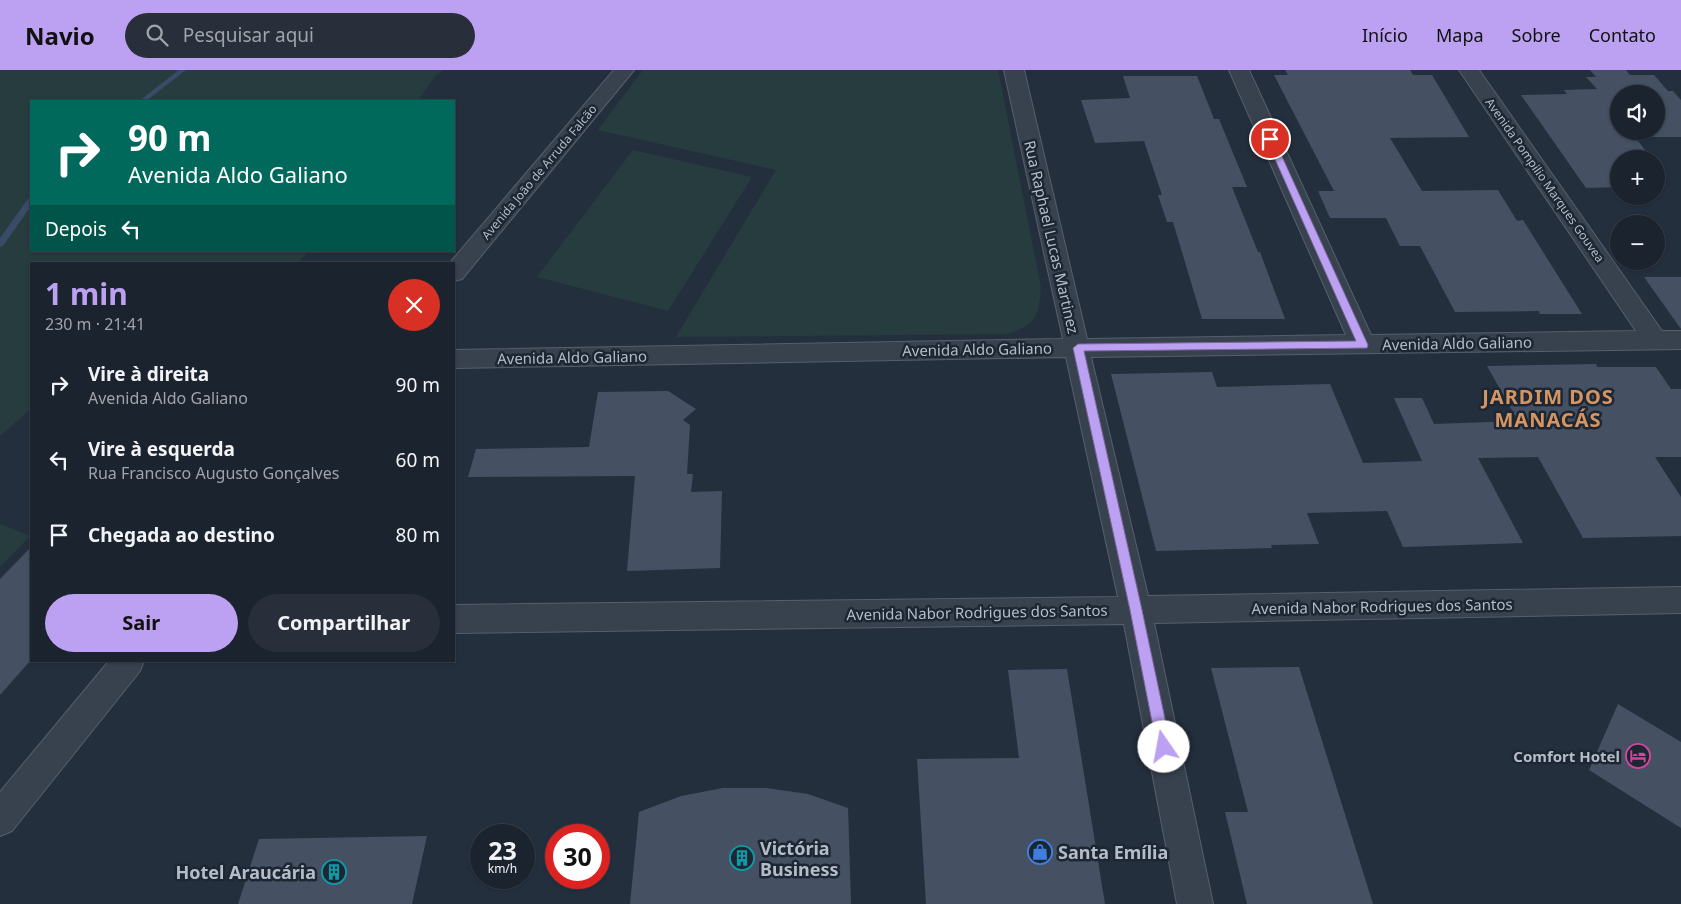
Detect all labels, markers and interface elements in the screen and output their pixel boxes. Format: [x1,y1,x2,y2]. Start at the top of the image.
search box [125,13,475,58]
text: Navio [25,19,95,52]
icon: search [143,21,171,49]
text: Pesquisar aqui [183,22,314,48]
text: Início [1362,23,1408,47]
text: Mapa [1436,23,1484,47]
text: Sobre [1512,23,1561,47]
text: Contato [1589,23,1656,47]
map controls [1610,85,1665,270]
button: sound [1610,85,1665,140]
street label: Avenida Pompilio Marques Gouvea [1482,95,1608,265]
street label: Avenida João de Arruda Falcão [477,101,601,243]
text: 90 m [128,114,211,161]
pin [1249,118,1291,160]
icon: right [45,120,110,185]
icon: arrive [1256,125,1284,153]
street label: Rua Raphael Lucas Martinez [1020,138,1084,336]
button: + [1610,150,1665,205]
text: Avenida Aldo Galiano [128,159,348,189]
icon: left [117,215,145,243]
button: − [1610,215,1665,270]
text: Depois [45,216,107,242]
text: 1 min [45,273,128,314]
button: close [388,279,440,331]
text: 230 m · 21:41 [45,313,145,335]
street label: Avenida Aldo Galiano [1382,332,1532,354]
street label: Avenida Aldo Galiano [902,338,1052,360]
street label: Avenida Aldo Galiano [497,346,647,368]
text: Vire à direita [88,361,209,387]
icon: right [45,371,73,399]
text: 90 m [396,372,440,398]
district label: JARDIM DOS MANACÁS [1480,383,1614,433]
text: Avenida Aldo Galiano [88,387,248,409]
text: Vire à esquerda [88,436,235,462]
icon: left [45,446,73,474]
text: 60 m [396,447,440,473]
text: Rua Francisco Augusto Gonçalves [88,462,339,484]
icon: arrive [45,521,73,549]
text: Chegada ao destino [88,522,275,548]
text: 80 m [396,522,440,548]
button: Sair [45,594,238,652]
button: Compartilhar [248,594,440,652]
street label: Avenida Nabor Rodrigues dos Santos [1251,594,1513,618]
street label: Avenida Nabor Rodrigues dos Santos [846,600,1108,624]
position arrow [1137,720,1189,772]
hotel icon: Comfort Hotel [1625,743,1651,769]
place label: Comfort Hotel [1513,746,1620,766]
speed limit sign: 30 [545,824,610,889]
text: 23 [488,833,517,867]
place label: Victória Business [760,836,839,881]
shop icon: Santa Emília [1027,839,1053,865]
place label: Santa Emília [1058,840,1168,864]
building icon: Victória Business [729,845,755,871]
building icon: Hotel Araucária [321,859,347,885]
place label: Hotel Araucária [175,860,316,884]
text: km/h [488,860,517,877]

